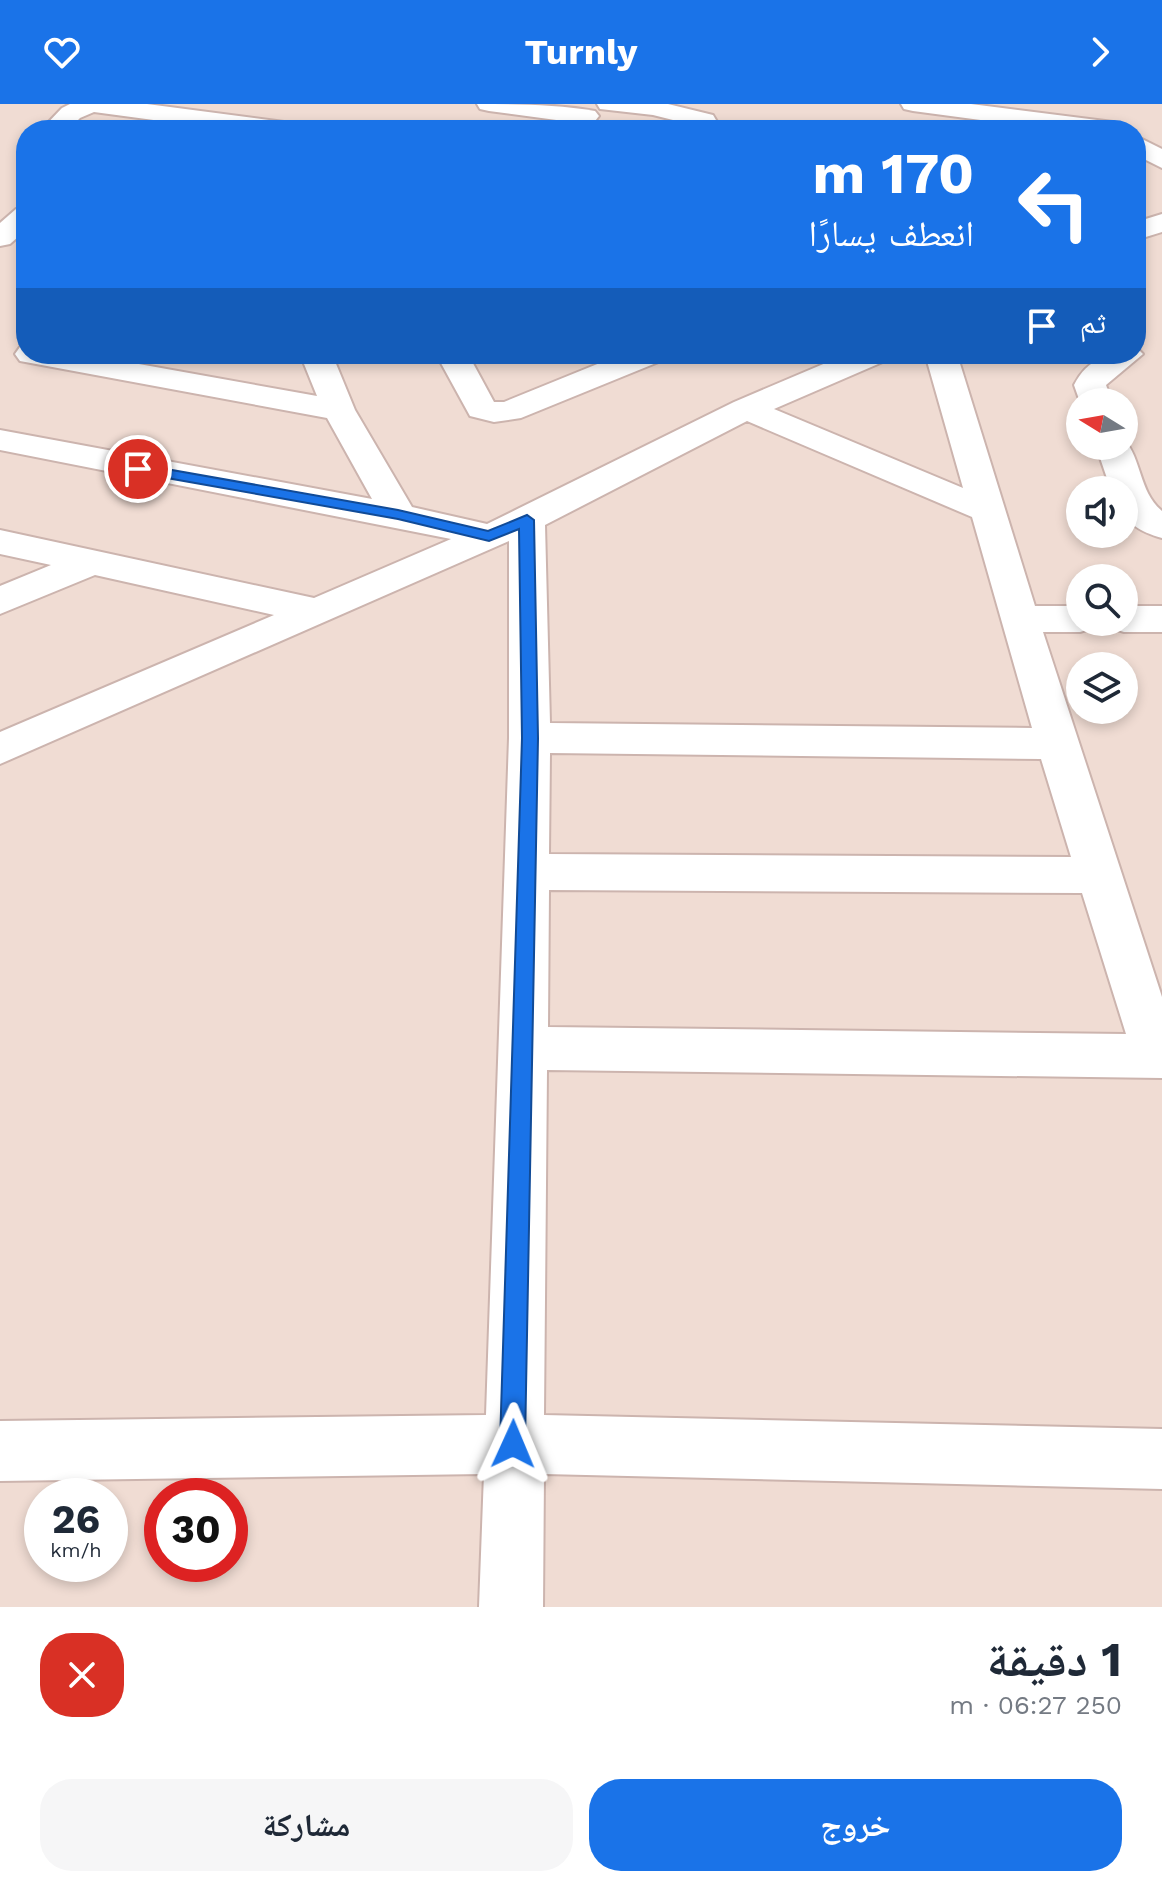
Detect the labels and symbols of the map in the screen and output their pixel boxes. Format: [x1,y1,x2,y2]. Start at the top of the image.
north arrow [1066,388,1138,460]
pin [104,435,172,503]
position arrow [471,1402,555,1486]
speed limit sign: 30 [144,1478,248,1582]

